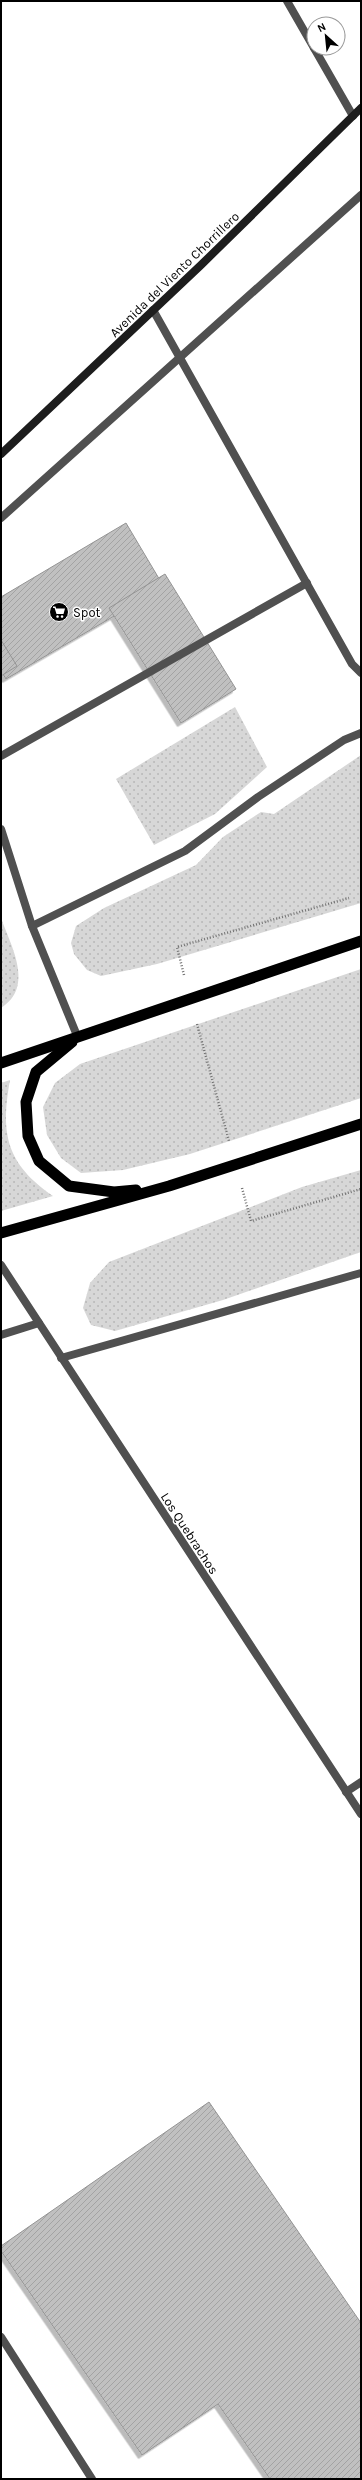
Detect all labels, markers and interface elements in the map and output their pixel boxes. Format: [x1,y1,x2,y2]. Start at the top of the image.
north arrow [306,16,346,56]
text: N [315,20,328,35]
street label: Avenida del Viento Chorrillero [107,209,242,340]
supermarket icon: Spot [48,601,70,623]
place label: Spot [73,605,101,620]
street label: Los Quebrachos [158,1490,222,1577]

